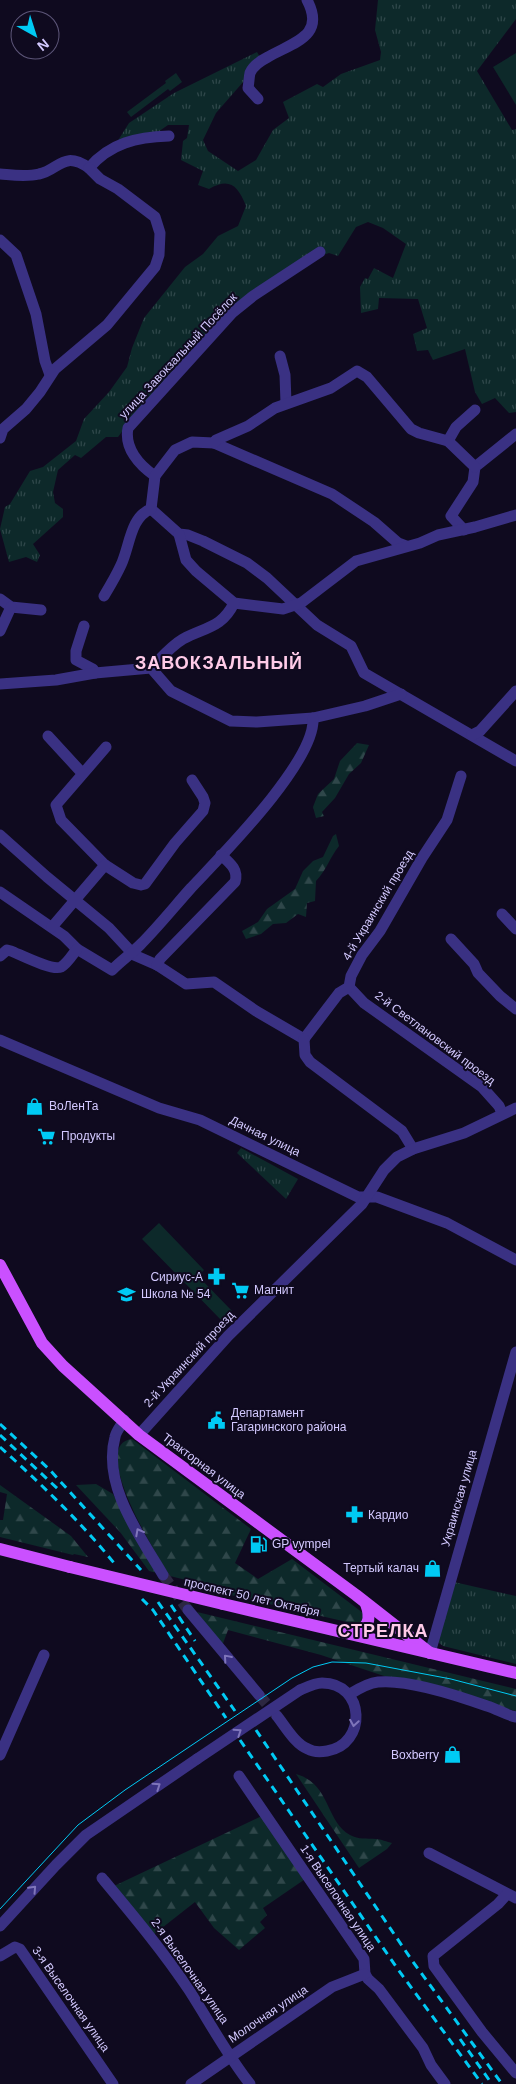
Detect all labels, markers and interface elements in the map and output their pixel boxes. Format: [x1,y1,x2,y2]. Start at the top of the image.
north arrow [10,10,60,60]
text: N [34,36,52,55]
street label: улица Завокзальный Посёлок [116,290,240,422]
district label: ЗАВОКЗАЛЬНЫЙ [135,652,303,673]
street label: 4-й Украинский проезд [339,847,417,963]
street label: 2-й Светлановский проезд [372,988,498,1088]
shop icon: ВоЛенТа [25,1096,45,1116]
place label: ВоЛенТа [49,1099,99,1113]
street label: Дачная улица [227,1113,303,1159]
supermarket icon: Продукты [37,1126,57,1146]
place label: Продукты [61,1129,115,1143]
pharmacy icon: Сириус-А [207,1267,227,1287]
place label: Сириус-А [150,1270,203,1284]
supermarket icon: Магнит [230,1280,250,1300]
place label: Магнит [254,1283,295,1297]
school or university icon: Школа № 54 [117,1284,137,1304]
place label: Школа № 54 [141,1287,211,1301]
street label: 2-й Украинский проезд [141,1308,237,1410]
place label: Департамент Гагаринского района [231,1406,347,1434]
public building icon: Департамент Гагаринского района [207,1410,227,1430]
street label: Тракторная улица [160,1430,248,1502]
street label: Украинская улица [438,1448,480,1548]
pharmacy icon: Кардио [344,1505,364,1525]
place label: Кардио [368,1508,409,1522]
one-way arrow [135,1529,145,1538]
fuel station icon: GP vympel [248,1534,268,1554]
place label: GP vympel [272,1537,330,1551]
shop icon: Тертый калач [423,1558,443,1578]
place label: Тертый калач [343,1561,419,1575]
street label: проспект 50 лет Октября [183,1575,321,1619]
district label: СТРЕЛКА [337,1621,429,1641]
one-way arrow [224,1655,233,1664]
one-way arrow [350,1719,360,1728]
one-way arrow [232,1729,242,1738]
shop icon: Boxberry [443,1745,463,1765]
place label: Boxberry [391,1748,439,1762]
one-way arrow [151,1783,161,1792]
street label: 1-я Выселочная улица [297,1842,379,1954]
one-way arrow [27,1886,36,1895]
street label: 2-я Выселочная улица [148,1916,232,2027]
street label: 3-я Выселочная улица [29,1944,113,2055]
street label: Молочная улица [226,1982,311,2046]

